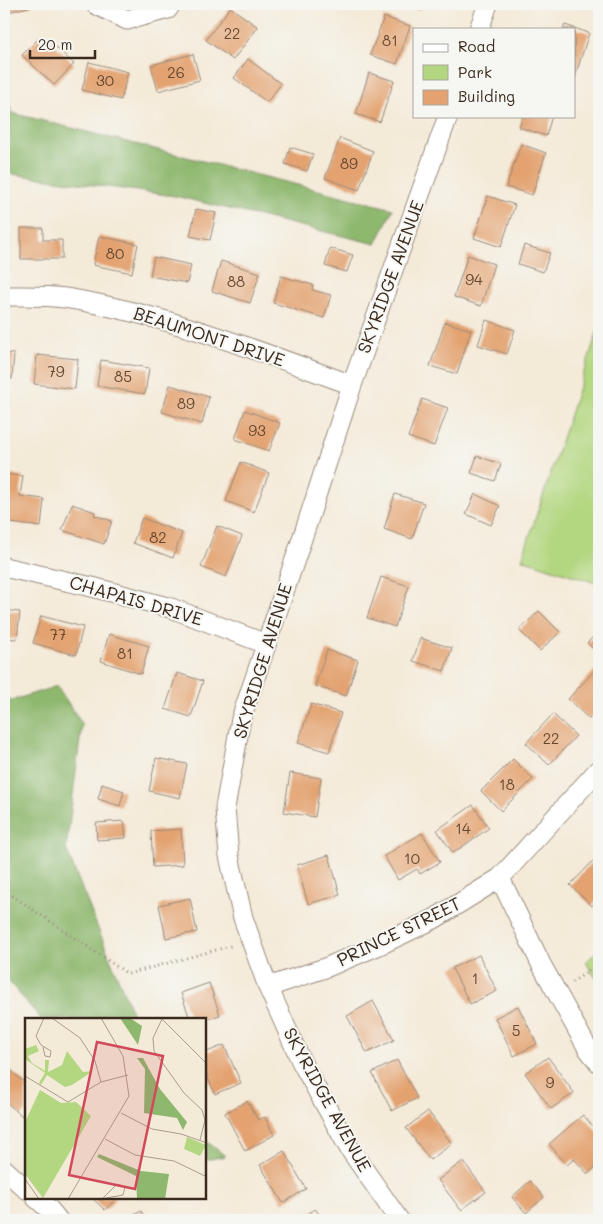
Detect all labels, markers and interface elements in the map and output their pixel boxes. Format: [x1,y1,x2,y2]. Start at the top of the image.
house number: 22 [224,23,240,43]
scale bar [30,28,95,60]
legend [413,28,576,118]
house number: 81 [382,30,398,50]
text: 20 m [38,34,72,54]
text: Road [458,36,495,56]
house number: 26 [167,62,185,82]
text: Park [458,62,492,82]
house number: 30 [96,70,114,90]
text: Building [458,86,515,106]
house number: 89 [340,153,358,173]
street label: SKYRIDGE AVENUE [351,197,429,357]
house number: 80 [106,243,124,263]
house number: 94 [465,269,483,289]
house number: 88 [227,271,245,291]
street label: BEAUMONT DRIVE [131,300,288,372]
house number: 79 [47,361,65,381]
house number: 85 [114,366,132,386]
house number: 89 [177,393,195,413]
house number: 93 [248,420,266,440]
house number: 82 [149,527,167,547]
street label: CHAPAIS DRIVE [67,570,206,631]
street label: SKYRIDGE AVENUE [227,580,297,741]
house number: 77 [50,624,66,644]
house number: 81 [117,643,133,663]
house number: 22 [543,728,559,748]
house number: 18 [499,774,515,794]
house number: 14 [455,818,471,838]
house number: 10 [404,848,420,868]
street label: PRINCE STREET [333,891,464,971]
house number: 1 [472,968,478,988]
inset map [25,1018,206,1199]
house number: 5 [512,1020,520,1040]
street label: SKYRIDGE AVENUE [278,1023,377,1176]
house number: 9 [546,1072,555,1092]

